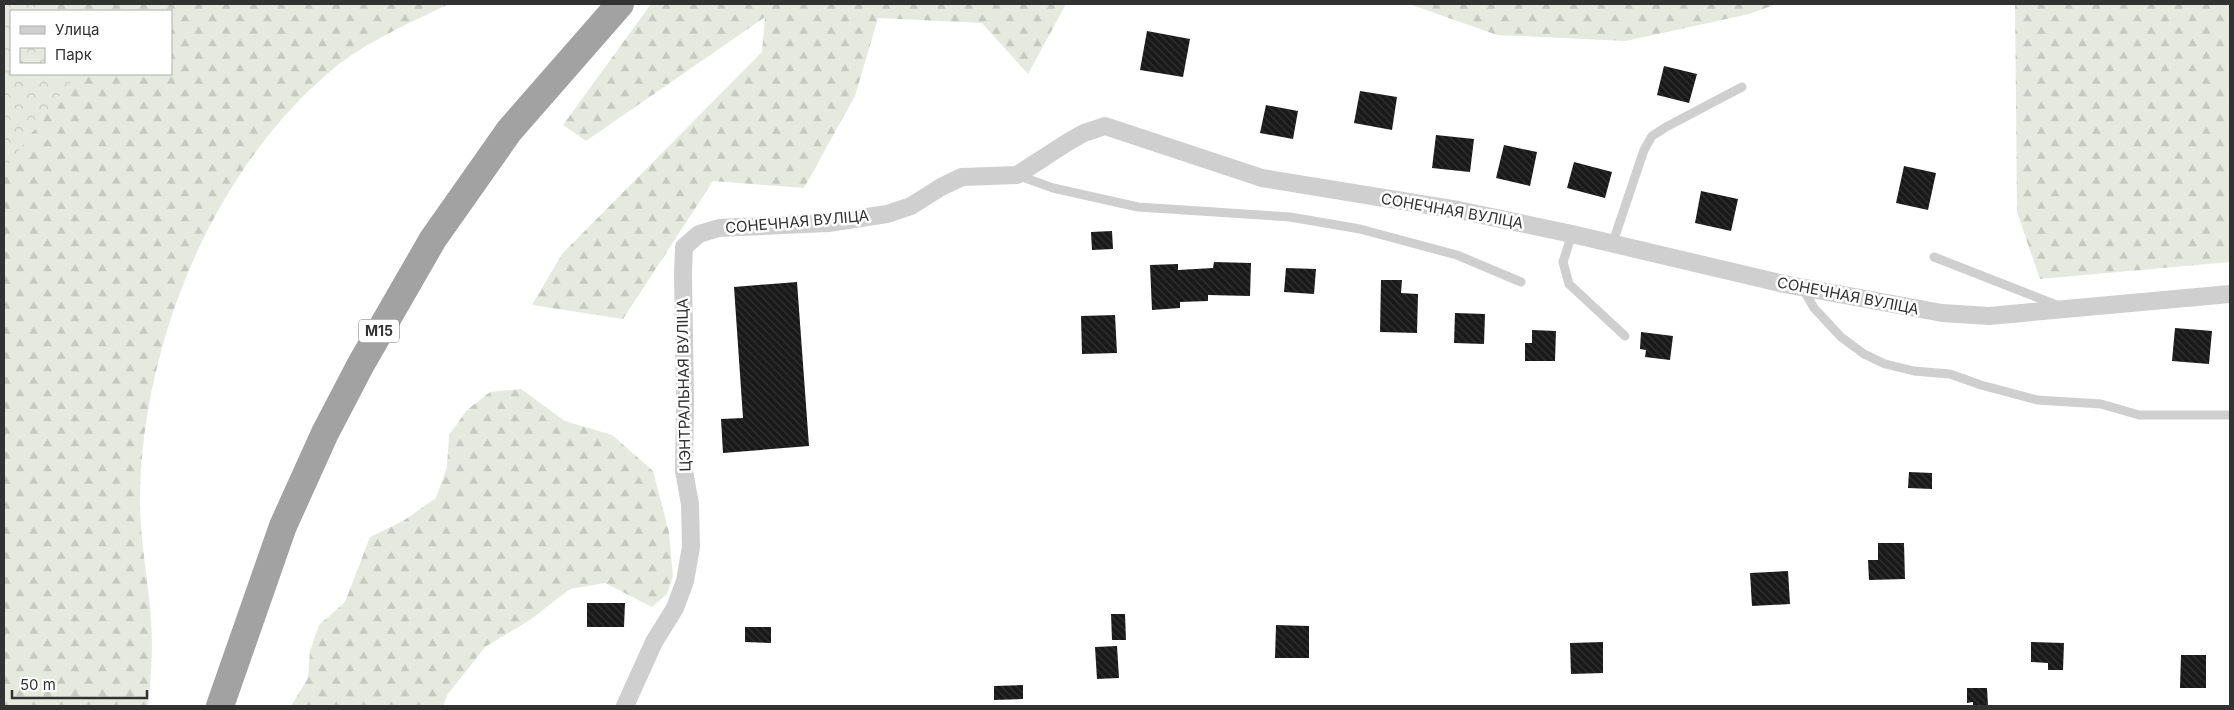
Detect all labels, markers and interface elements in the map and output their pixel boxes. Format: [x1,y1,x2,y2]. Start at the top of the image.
legend [10,10,172,75]
text: Улица [55,20,99,39]
text: Парк [55,45,92,64]
street label: СОНЕЧНАЯ ВУЛІЦА [1379,189,1525,232]
street label: СОНЕЧНАЯ ВУЛІЦА [724,206,870,237]
street label: СОНЕЧНАЯ ВУЛІЦА [1776,272,1921,319]
street label: ЦЭНТРАЛЬНАЯ ВУЛІЦА [672,298,695,472]
road number: М15 [359,320,399,342]
scale bar [12,668,148,700]
text: 50 m [20,675,56,694]

